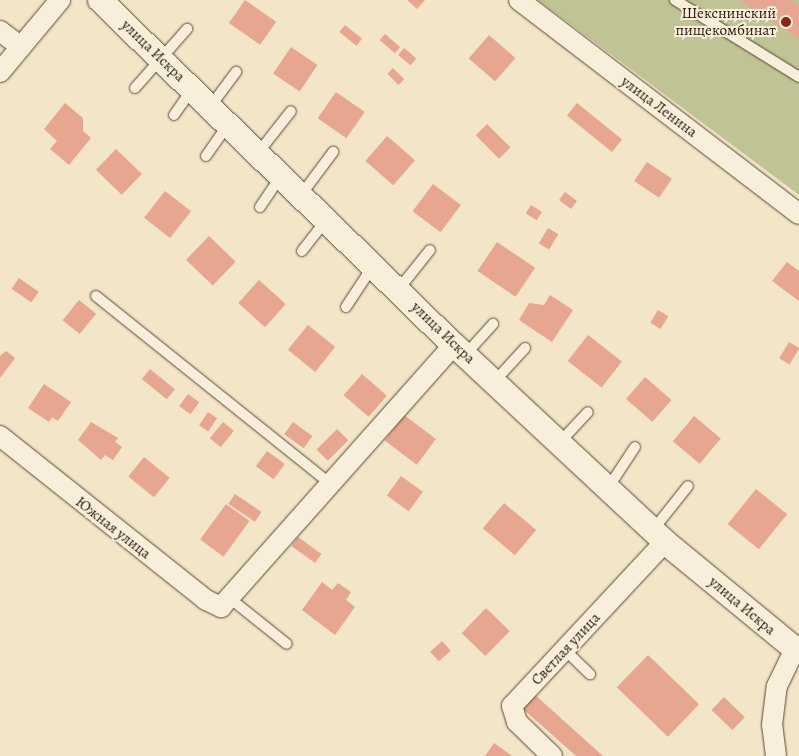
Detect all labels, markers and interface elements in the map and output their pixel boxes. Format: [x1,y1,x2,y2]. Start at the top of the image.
place label: Шекснинский пищекомбинат [675,4,776,39]
street label: улица Искра [117,16,189,86]
marker: Шекснинский пищекомбинат [780,16,792,28]
street label: улица Ленина [617,73,701,141]
street label: улица Искра [407,298,479,368]
street label: Южная улица [72,493,154,563]
street label: улица Искра [705,573,779,639]
street label: Светлая улица [528,609,604,689]

